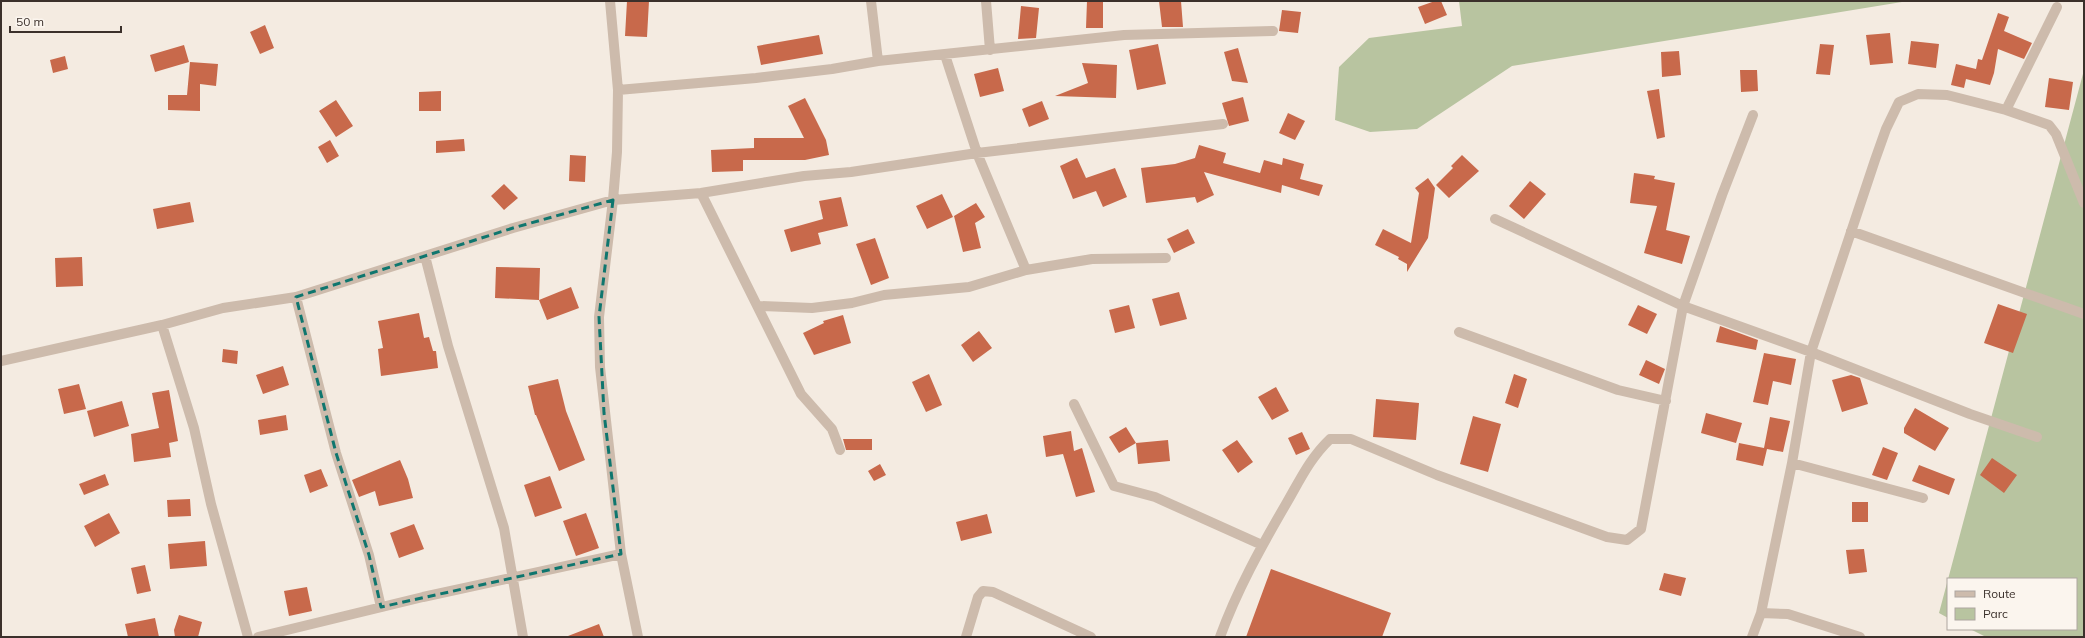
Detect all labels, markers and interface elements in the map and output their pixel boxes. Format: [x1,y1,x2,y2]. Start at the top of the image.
scale bar [10,8,121,34]
text: 50 m [16,14,44,29]
legend [1947,578,2077,630]
text: Route [1983,586,2016,601]
text: Parc [1983,606,2008,621]

